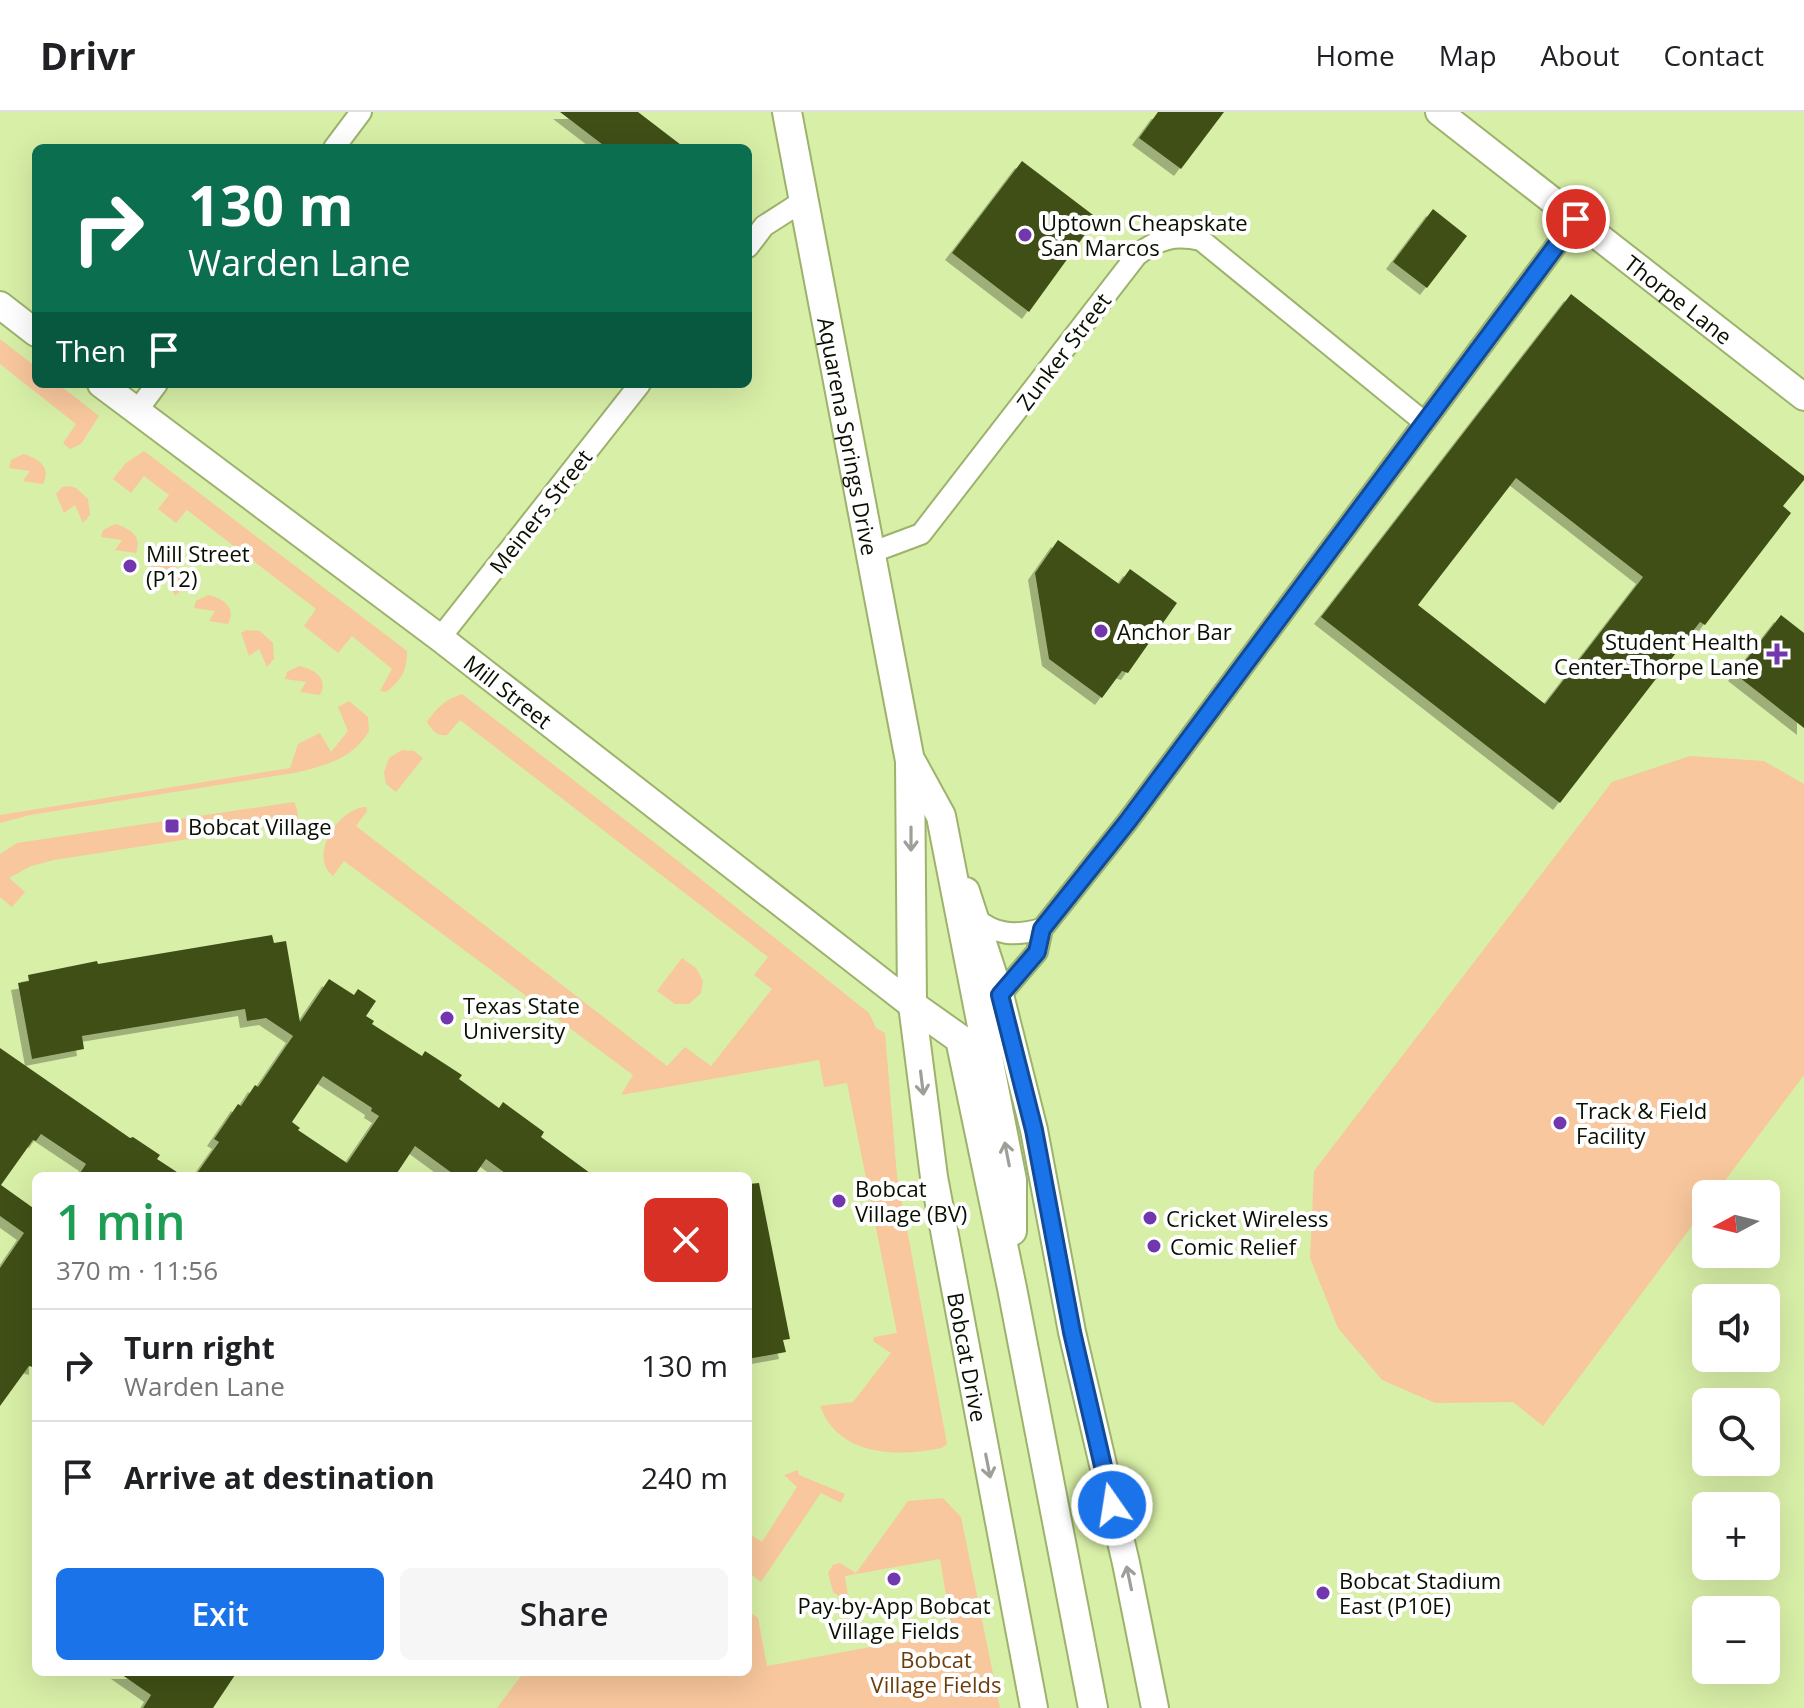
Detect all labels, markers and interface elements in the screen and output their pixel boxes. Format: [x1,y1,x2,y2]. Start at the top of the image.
text: Drivr [40,29,136,81]
text: Home [1316,36,1395,74]
text: Map [1439,36,1497,74]
text: About [1541,36,1619,74]
text: Contact [1663,36,1764,74]
text: 130 m [188,166,354,242]
icon: right [56,176,160,280]
pin [1542,185,1610,253]
icon: arrive [1554,197,1598,241]
place label: Uptown Cheapskate San Marcos [1041,207,1248,262]
marker: Uptown Cheapskate San Marcos [1016,226,1034,244]
text: Warden Lane [188,238,411,287]
street label: Thorpe Lane [1619,248,1739,351]
street label: Zunker Street [1009,286,1117,416]
street label: Aquarena Springs Drive [811,315,886,558]
icon: arrive [142,328,186,372]
text: Then [56,330,126,371]
street label: Meiners Street [482,442,598,579]
place label: Mill Street (P12) [146,538,250,593]
marker: Mill Street (P12) [121,557,139,575]
place label: Anchor Bar [1117,616,1232,646]
marker: Anchor Bar [1092,622,1110,640]
place label: Student Health Center-Thorpe Lane [1554,626,1759,681]
marker: Student Health Center-Thorpe Lane [1766,643,1788,665]
street label: Mill Street [458,647,558,735]
place label: Bobcat Village [188,811,332,841]
marker: Bobcat Village [163,817,181,835]
one-way arrow [903,825,919,852]
place label: Texas State University [463,990,580,1045]
marker: Texas State University [438,1009,456,1027]
one-way arrow [915,1070,930,1095]
place label: Track & Field Facility [1576,1095,1707,1150]
marker: Track & Field Facility [1551,1114,1569,1132]
one-way arrow [999,1142,1014,1168]
place label: Bobcat Village (BV) [855,1173,967,1228]
north arrow [1692,1180,1780,1268]
map controls [1692,1180,1780,1684]
text: 1 min [56,1189,186,1254]
marker: Bobcat Village (BV) [830,1192,848,1210]
button: close [644,1198,728,1282]
place label: Cricket Wireless [1166,1203,1329,1233]
marker: Cricket Wireless [1141,1209,1159,1227]
place label: Comic Relief [1170,1231,1298,1261]
marker: Comic Relief [1145,1237,1163,1255]
text: 370 m · 11:56 [56,1252,218,1288]
button: sound [1692,1284,1780,1372]
street label: Bobcat Drive [941,1290,995,1424]
text: Turn right [124,1327,275,1368]
icon: right [56,1343,100,1387]
text: 130 m [641,1345,728,1386]
text: Warden Lane [124,1368,285,1404]
button: search [1692,1388,1780,1476]
one-way arrow [981,1453,996,1479]
icon: arrive [56,1455,100,1499]
text: Arrive at destination [124,1457,435,1498]
text: 240 m [641,1457,728,1498]
position arrow [1070,1463,1154,1547]
button: + [1692,1492,1780,1580]
place label: Bobcat Stadium East (P10E) [1339,1565,1501,1620]
one-way arrow [1121,1566,1136,1591]
button: Exit [56,1568,384,1660]
button: Share [400,1568,728,1660]
marker: Pay-by-App Bobcat Village Fields [885,1570,903,1588]
marker: Bobcat Stadium East (P10E) [1314,1584,1332,1602]
place label: Pay-by-App Bobcat Village Fields [797,1590,991,1645]
button: − [1692,1596,1780,1684]
park label: Bobcat Village Fields [871,1644,1001,1699]

